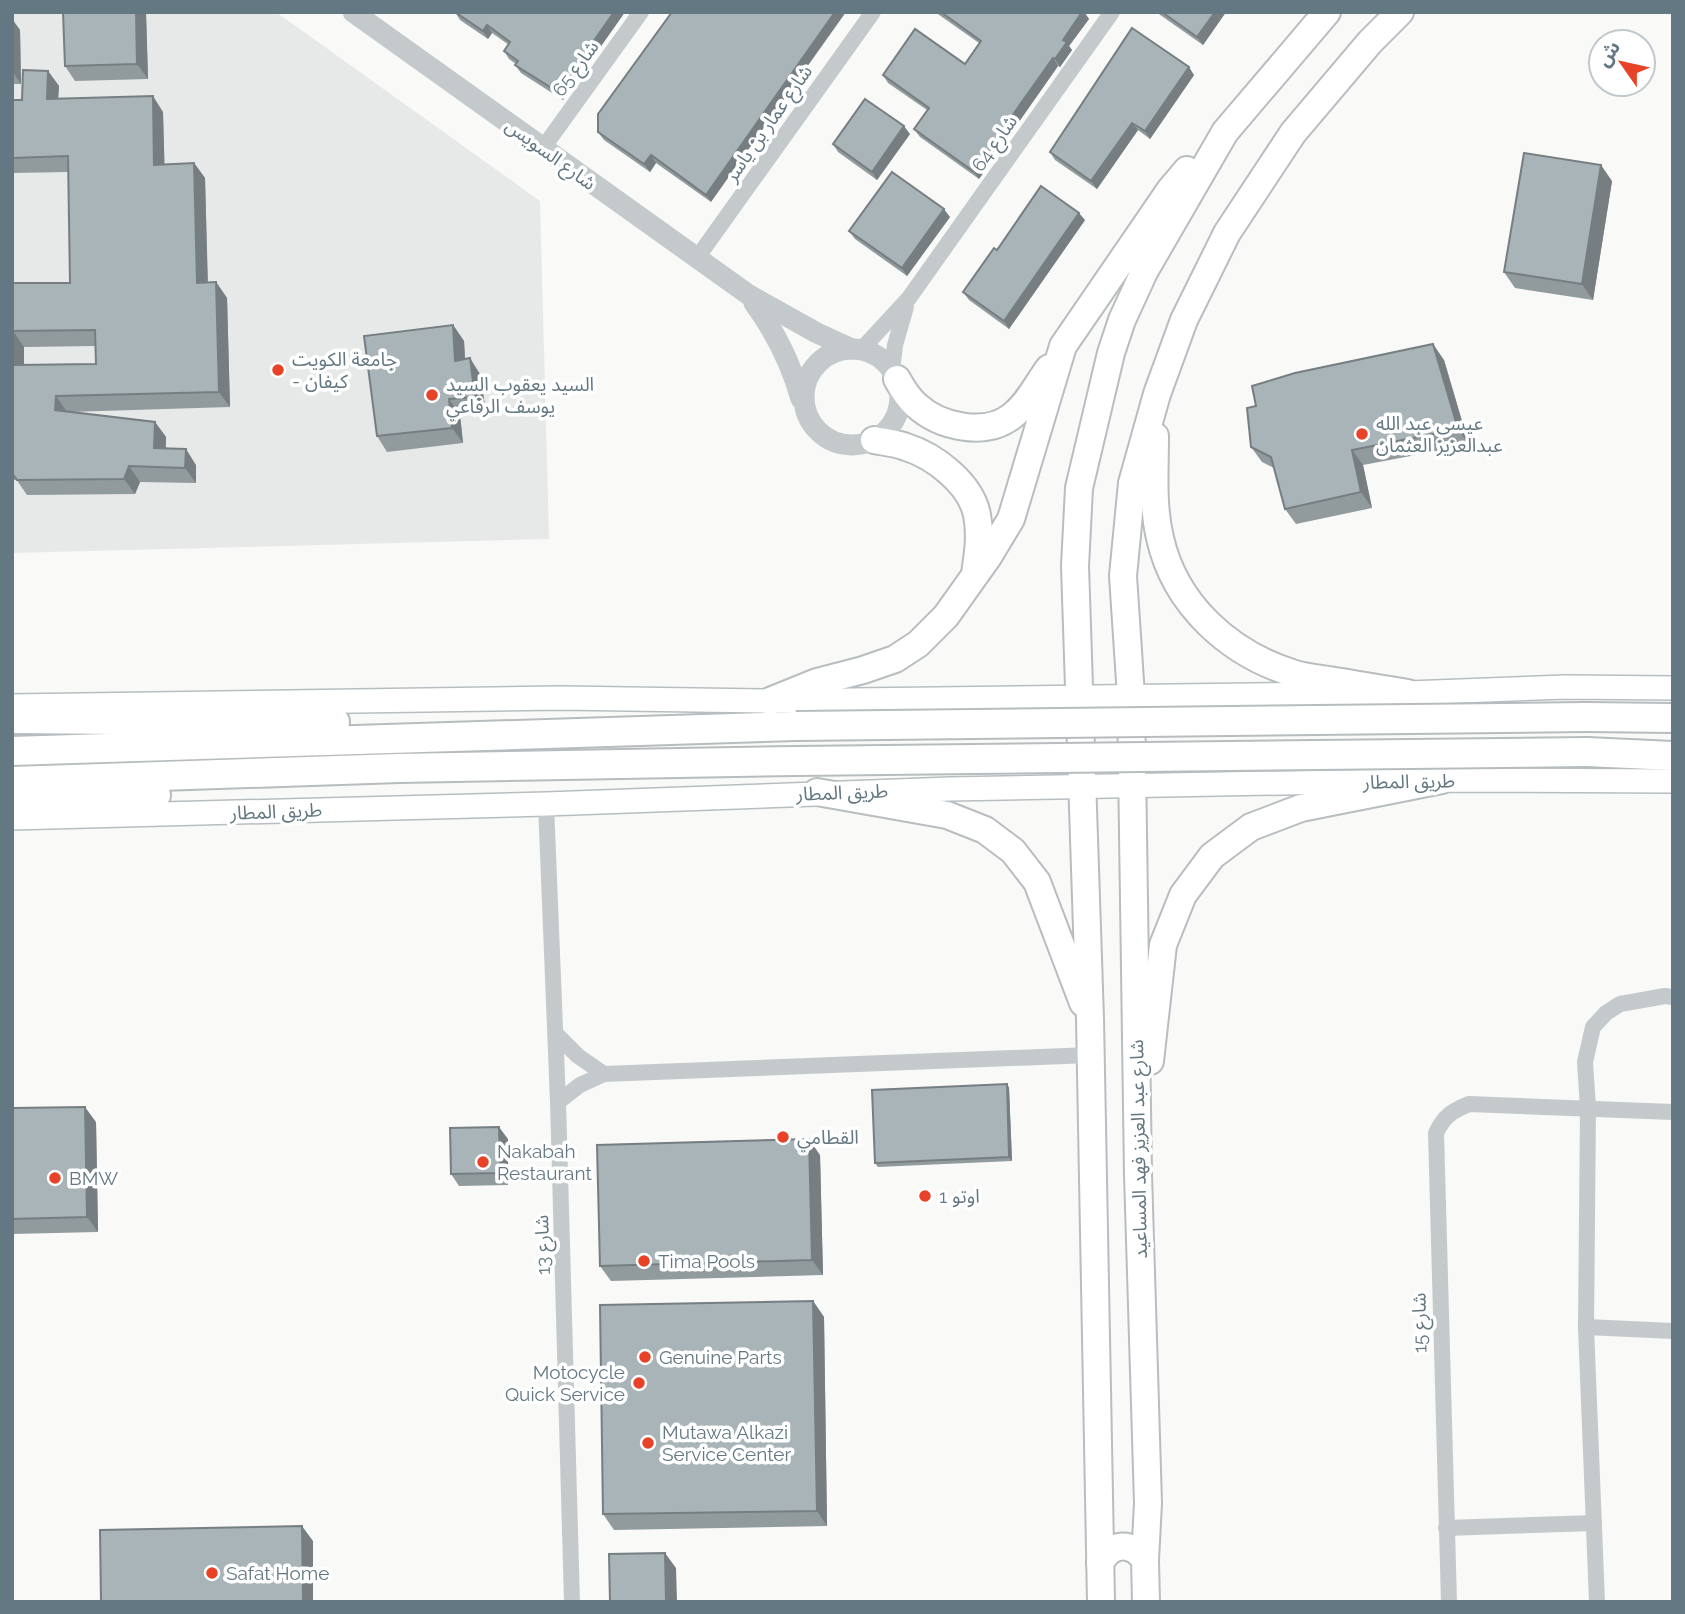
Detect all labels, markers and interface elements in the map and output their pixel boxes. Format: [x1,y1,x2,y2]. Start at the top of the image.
north arrow [1587,28,1657,98]
street label: شارع 65 [547,36,605,102]
text: ش [1592,37,1624,70]
street label: شارع عمار بن ياسر [719,60,819,188]
street label: شارع 64 [967,111,1024,177]
street label: شارع السويس [500,114,600,197]
place label: جامعة الكويت - كيفان [292,348,397,392]
marker: جامعة الكويت - كيفان [270,362,286,378]
place label: السيد يعقوب السيد يوسف الرفاعي [446,373,594,421]
marker: السيد يعقوب السيد يوسف الرفاعي [424,387,440,403]
place label: عيسى عبد الله عبدالعزيز العثمان [1376,412,1503,457]
marker: عيسى عبد الله عبدالعزيز العثمان [1354,426,1370,442]
street label: طريق المطار [1362,769,1455,794]
street label: طريق المطار [795,779,889,806]
street label: طريق المطار [229,798,323,825]
street label: شارع عبد العزيز فهد المساعيد [1125,1039,1154,1259]
place label: القطامي [797,1126,859,1152]
marker: القطامي [775,1129,791,1145]
place label: Nakabah Restaurant [497,1140,592,1184]
marker: Nakabah Restaurant [475,1154,491,1170]
place label: BMW [69,1167,118,1189]
marker: BMW [47,1170,63,1186]
place label: اوتو 1 [939,1185,980,1208]
marker: اوتو 1 [917,1188,933,1204]
street label: شارع 13 [530,1214,557,1275]
place label: Tima Pools [658,1250,755,1272]
marker: Tima Pools [636,1253,652,1269]
street label: شارع 15 [1407,1293,1434,1353]
place label: Genuine Parts [659,1346,782,1368]
marker: Genuine Parts [637,1349,653,1365]
place label: Motocycle Quick Service [505,1361,625,1405]
marker: Motocycle Quick Service [631,1375,647,1391]
place label: Mutawa Alkazi Service Center [662,1421,791,1465]
marker: Mutawa Alkazi Service Center [640,1435,656,1451]
place label: Safat Home [226,1562,329,1584]
marker: Safat Home [204,1565,220,1581]

